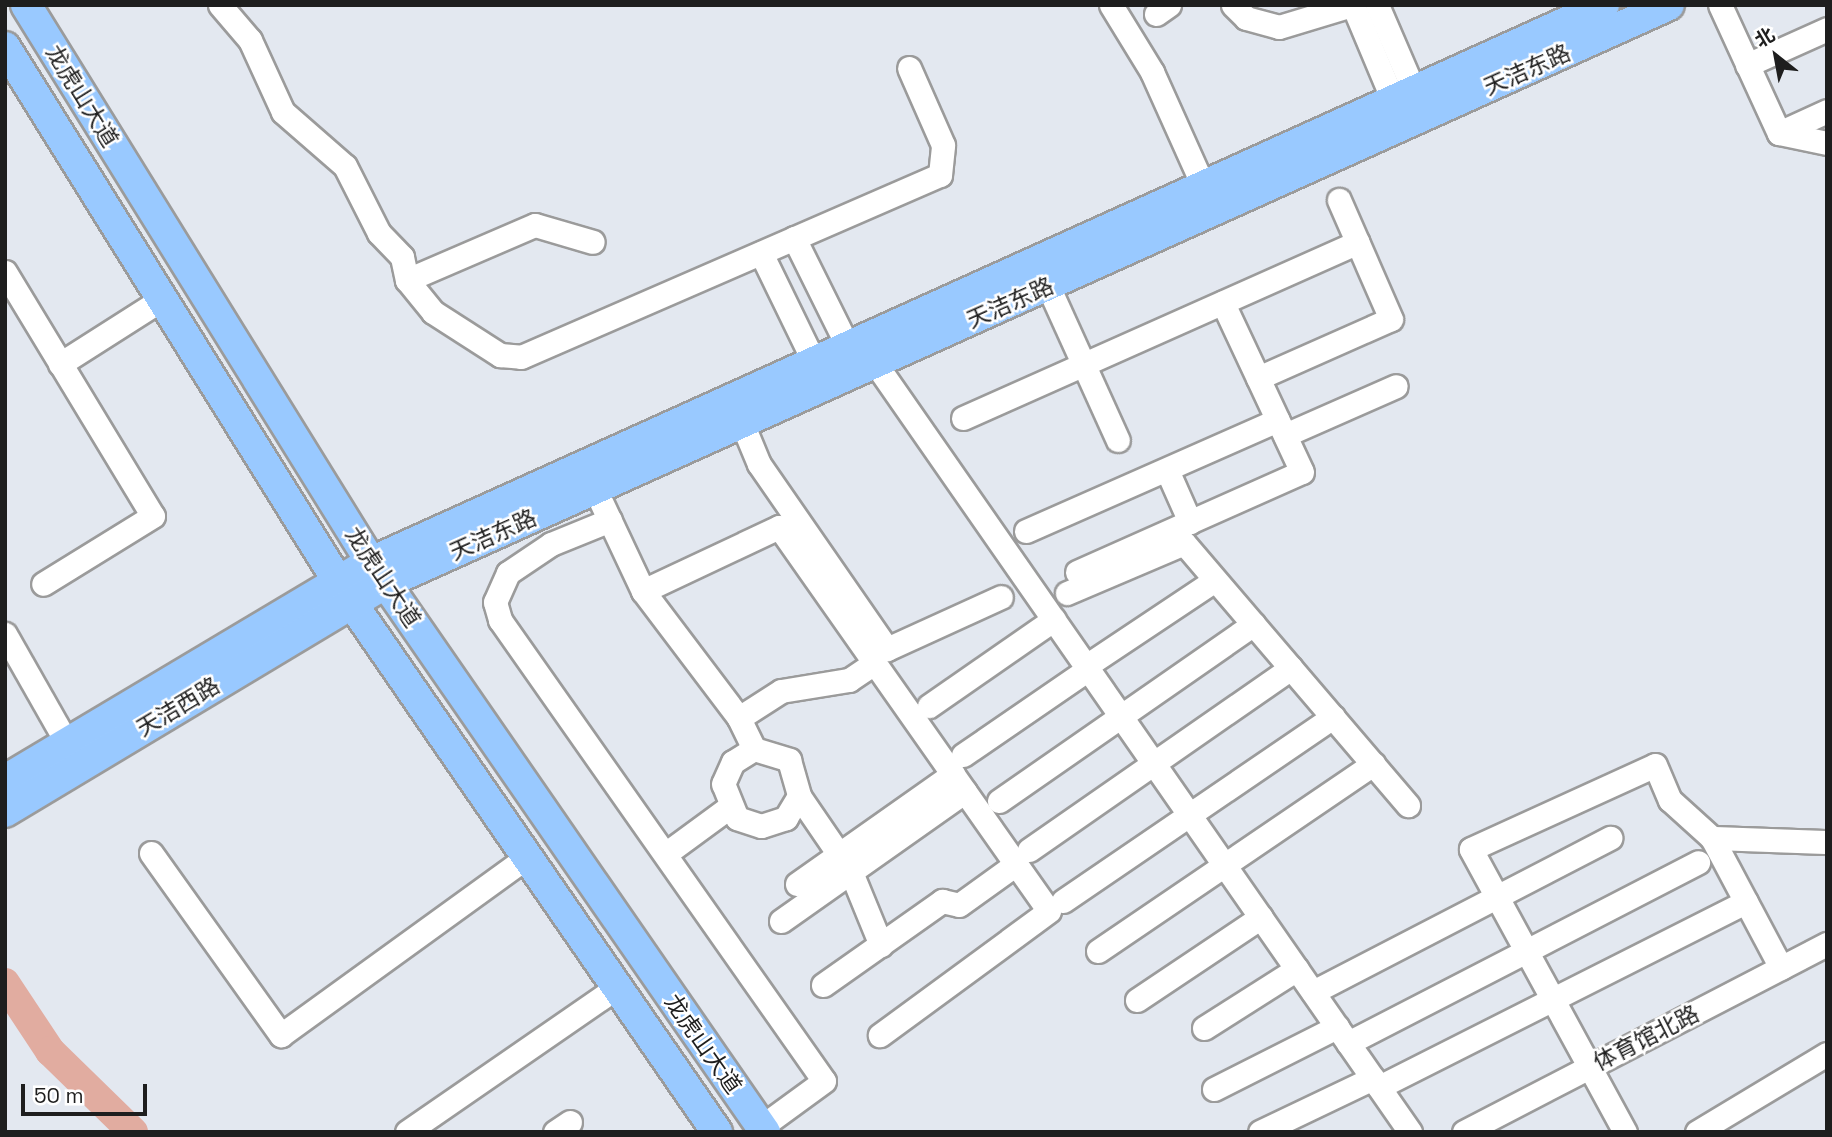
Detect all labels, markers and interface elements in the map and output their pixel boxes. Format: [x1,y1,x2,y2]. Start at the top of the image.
north arrow [1741,21,1811,91]
text: 北 [1750,22,1780,53]
street label: 天洁东路 [1479,39,1575,101]
street label: 龙虎山大道 [40,40,124,152]
street label: 天洁东路 [962,272,1058,334]
street label: 天洁东路 [445,504,541,566]
street label: 龙虎山大道 [339,522,427,632]
street label: 天洁西路 [131,671,225,743]
street label: 龙虎山大道 [659,989,747,1099]
street label: 体育馆北路 [1589,1000,1703,1076]
scale bar [24,1070,150,1114]
text: 50 m [34,1082,84,1109]

